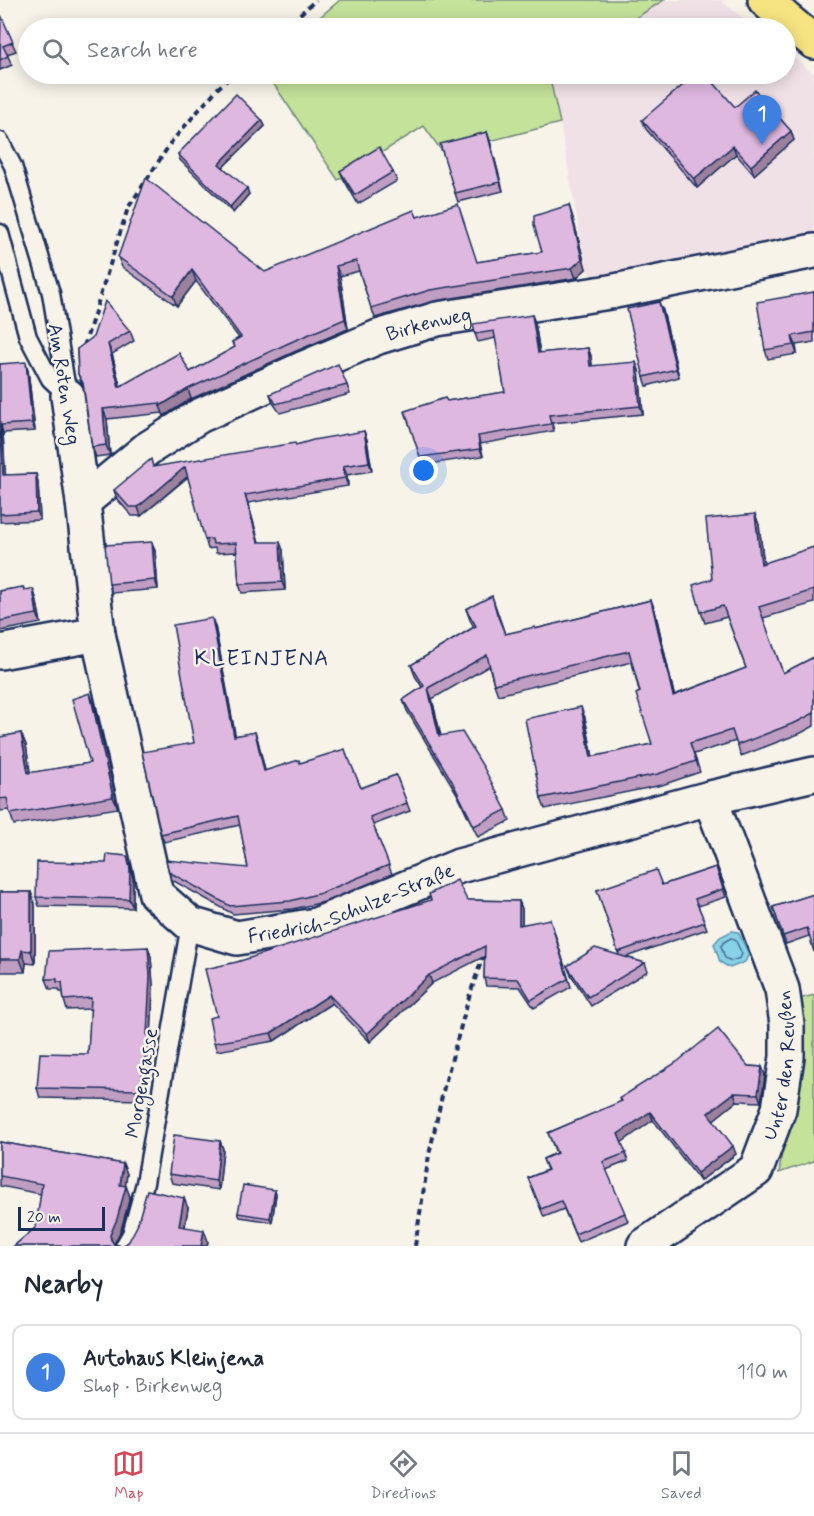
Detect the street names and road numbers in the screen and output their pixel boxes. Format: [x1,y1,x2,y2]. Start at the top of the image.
street label: Birkenweg [383,302,474,349]
street label: Am Roten Weg [40,322,86,447]
street label: Friedrich-Schulze-Straße [246,857,459,951]
street label: Unter den Reußen [756,989,802,1144]
street label: Morgengasse [120,1026,167,1141]

